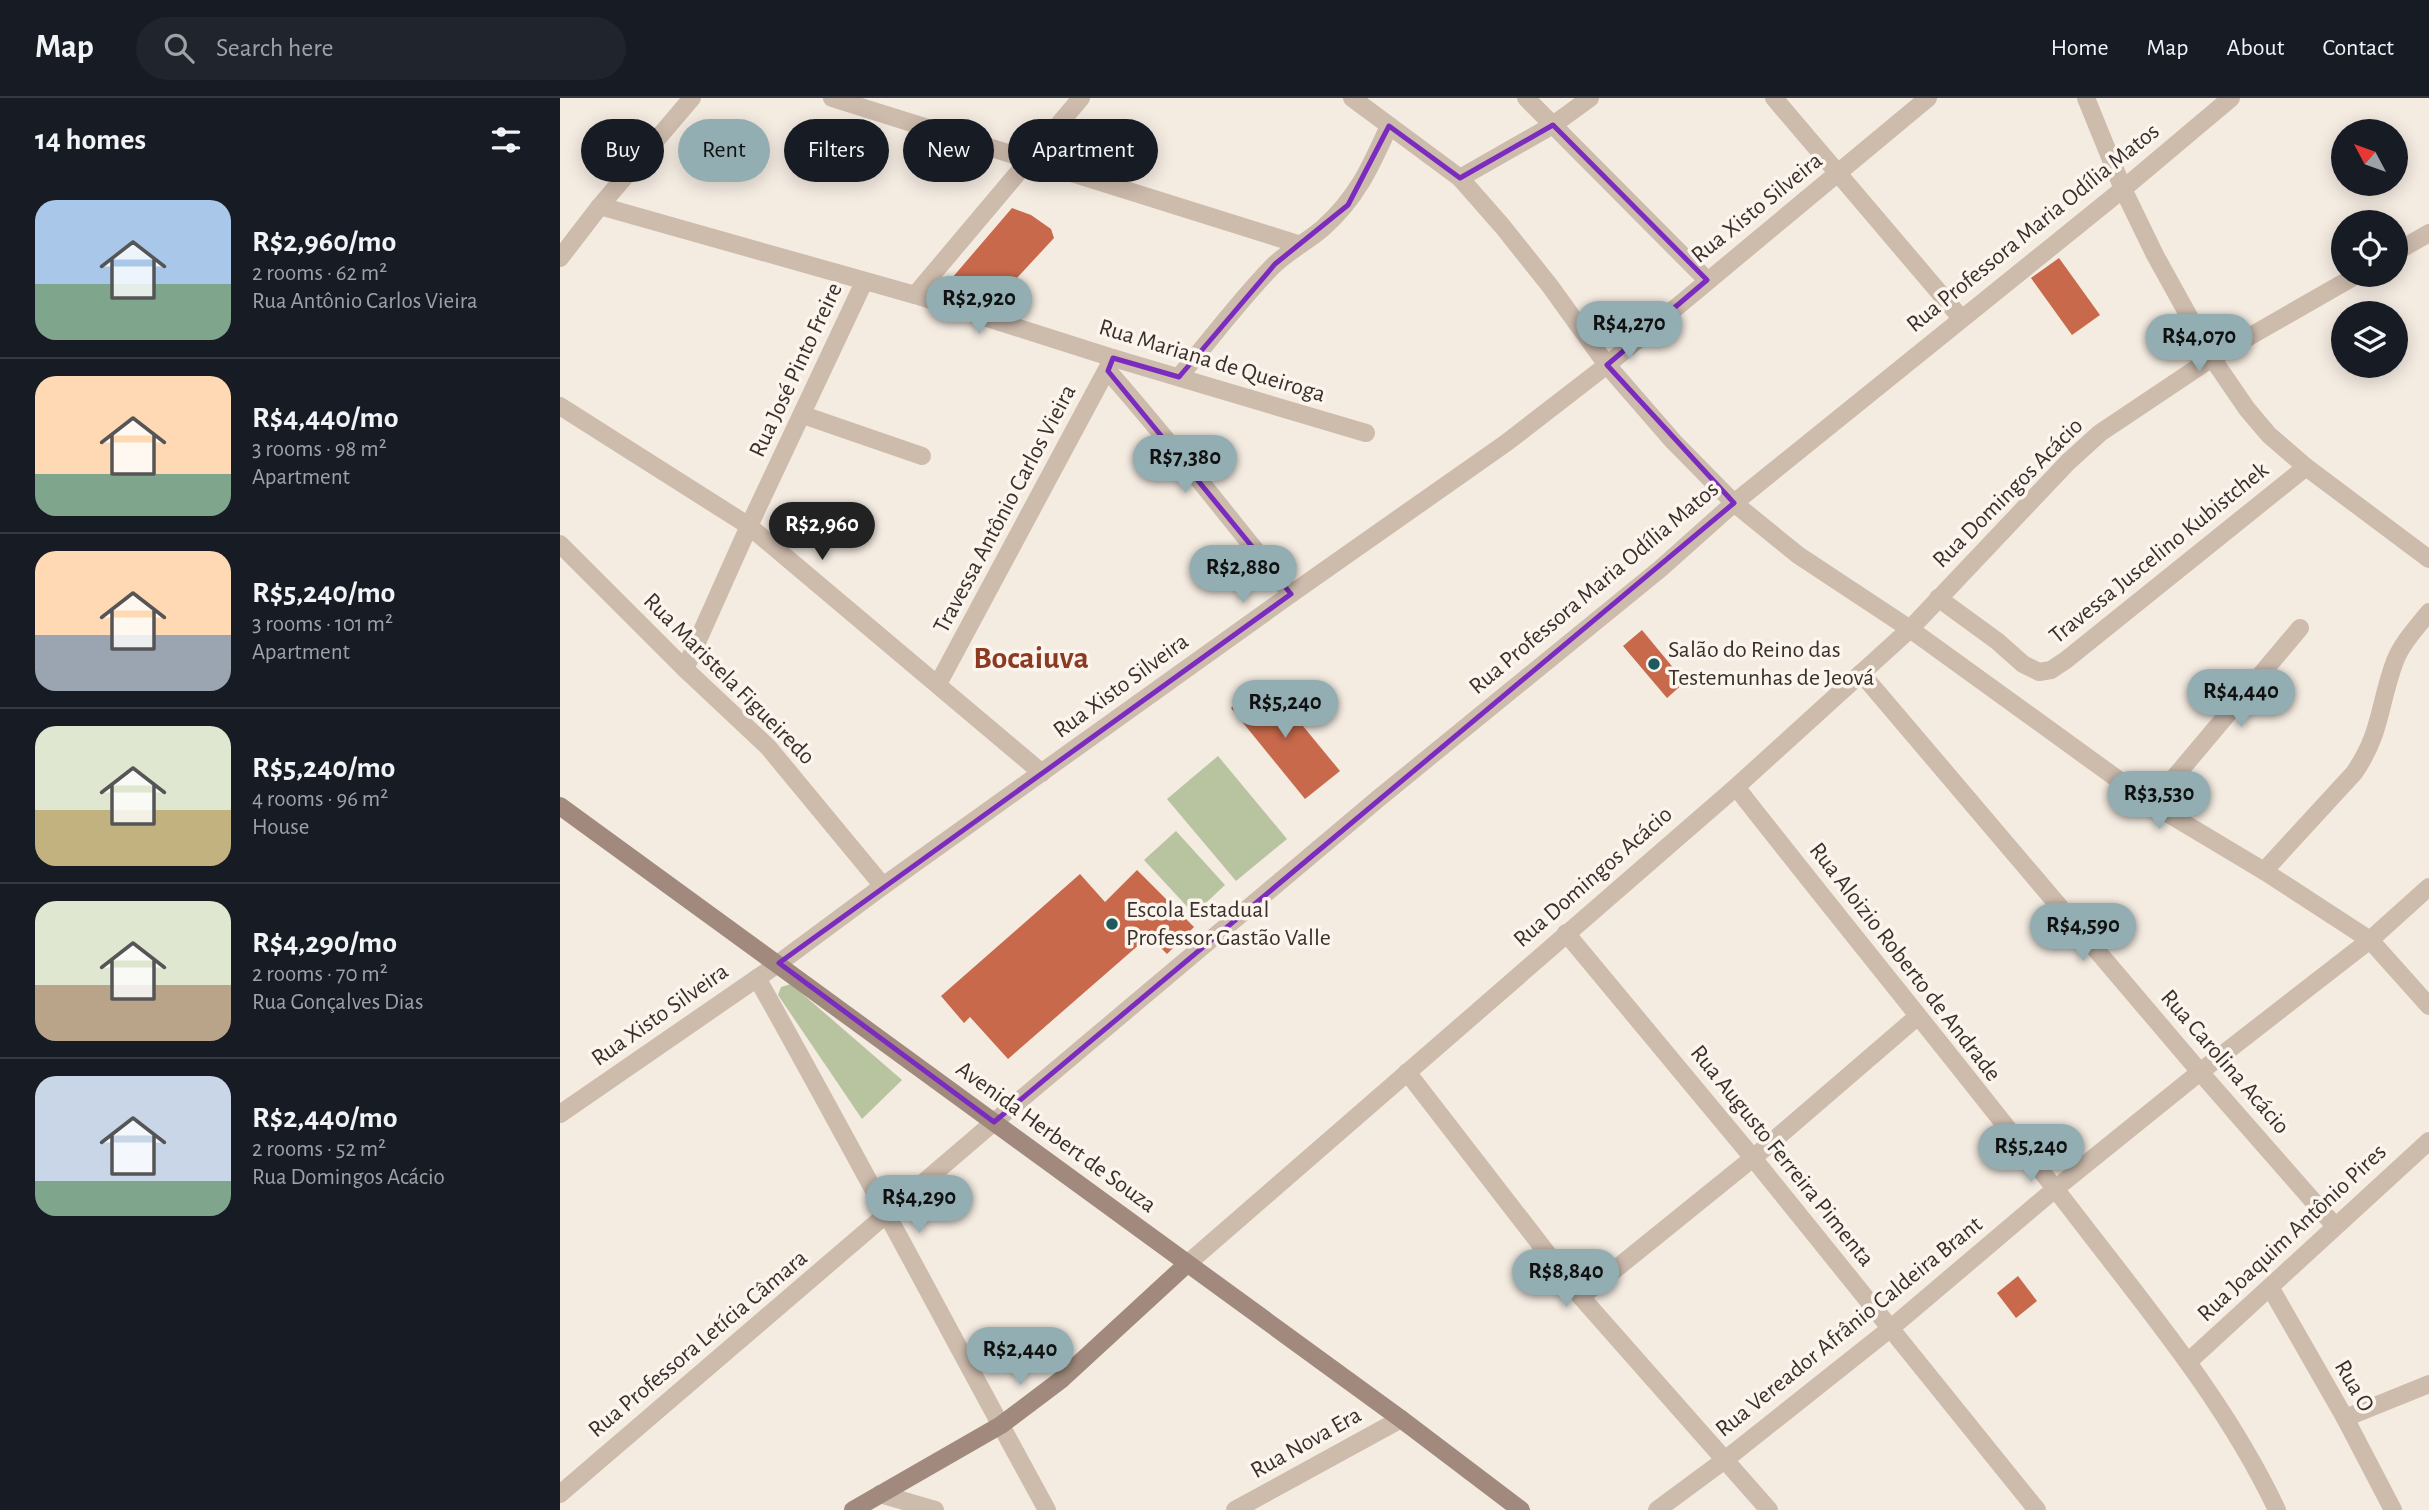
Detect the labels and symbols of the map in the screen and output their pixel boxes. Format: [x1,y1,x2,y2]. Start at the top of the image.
street label: Rua Professora Maria Odília Matos [1902,119,2164,337]
north arrow [2331,119,2408,196]
street label: Rua Xisto Silveira [1687,148,1827,268]
pin: R$2,920 [914,276,1044,336]
street label: Rua José Pinto Freire [745,279,847,461]
pin: R$4,270 [1564,302,1694,361]
pin: R$4,070 [2134,314,2264,374]
street label: Rua Mariana de Queiroga [1096,315,1328,407]
street label: Travessa Antônio Carlos Vieira [929,381,1081,637]
street label: Rua Domingos Acácio [1928,413,2088,573]
pin: R$7,380 [1120,436,1250,495]
street label: Travessa Juscelino Kubistchek [2045,458,2273,648]
street label: Rua Professora Maria Odília Matos [1465,477,1723,699]
pin: R$2,960 [757,503,887,562]
pin: R$2,880 [1178,546,1308,605]
street label: Rua Maristela Figueiredo [639,589,819,769]
street label: Rua Xisto Silveira [1049,629,1193,743]
place label: Salão do Reino das Testemunhas de Jeová [1668,638,1874,690]
district label: Bocaiuva [973,642,1089,674]
marker: Salão do Reino das Testemunhas de Jeová [1646,656,1662,672]
pin: R$4,440 [2176,670,2306,729]
pin: R$5,240 [1220,680,1350,740]
pin: R$3,530 [2094,772,2224,831]
street label: Rua Domingos Acácio [1509,802,1677,952]
street label: Rua Aloizio Roberto de Andrade [1805,838,2005,1086]
place label: Escola Estadual Professor Gastão Valle [1126,898,1331,950]
pin: R$4,590 [2018,904,2148,963]
marker: Escola Estadual Professor Gastão Valle [1104,916,1120,932]
street label: Rua Xisto Silveira [587,959,733,1071]
street label: Rua Carolina Acácio [2156,985,2294,1139]
street label: Rua Augusto Ferreira Pimenta [1686,1041,1878,1271]
street label: Avenida Herbert de Souza [952,1057,1160,1217]
pin: R$5,240 [1966,1124,2096,1184]
street label: Rua Joaquim Antônio Pires [2193,1140,2391,1326]
pin: R$4,290 [854,1176,984,1235]
street label: Rua Vereador Afrânio Caldeira Brant [1711,1212,1987,1442]
street label: Rua Professora Letícia Câmara [584,1246,812,1442]
pin: R$8,840 [1501,1250,1631,1309]
pin: R$2,440 [955,1328,1085,1387]
street label: Rua O [2330,1356,2378,1416]
street label: Rua Nova Era [1247,1403,1365,1483]

